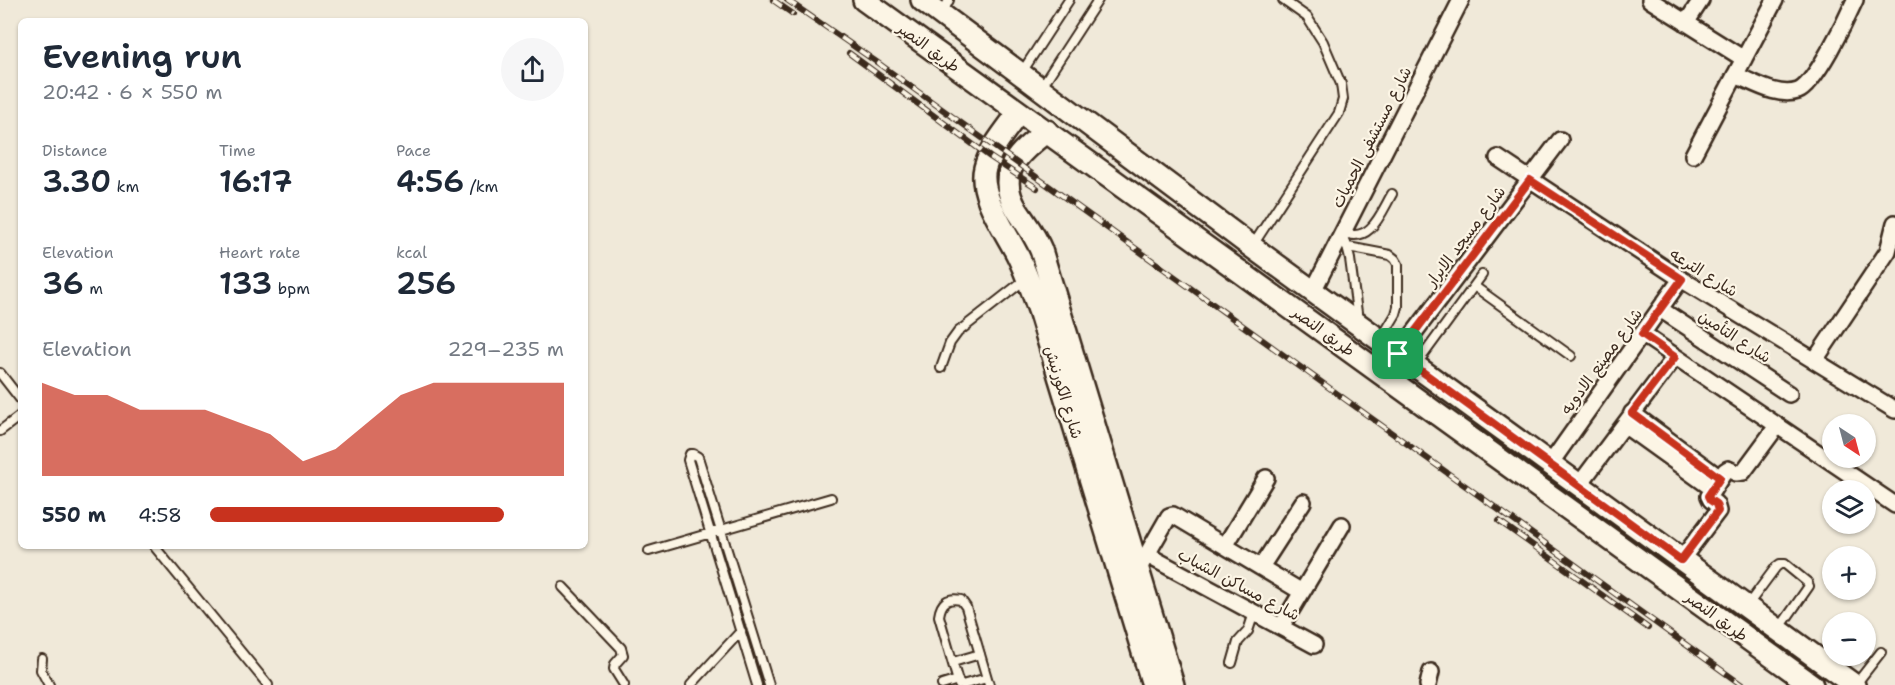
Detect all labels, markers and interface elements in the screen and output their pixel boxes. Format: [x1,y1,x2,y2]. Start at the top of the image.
street label: طريق النصر [892,16,964,77]
text: Evening run [42,34,242,79]
button: share [501,38,564,101]
street label: شارع مستشفى الحميات [1327,63,1417,212]
text: 20:42 · 6 × 550 m [42,79,222,105]
text: Distance [42,140,108,161]
text: Time [219,140,256,161]
text: Pace [396,140,431,161]
text: 3.30 [42,161,111,202]
text: 16:17 [219,161,293,202]
text: 4:56 [396,161,464,202]
text: km [111,176,139,197]
text: /km [464,176,498,197]
street label: شارع مسجد الابرار [1419,182,1511,293]
text: Elevation [42,242,114,263]
text: Heart rate [219,242,301,263]
text: kcal [396,242,427,263]
street label: شارع الترعه [1665,243,1742,302]
text: 36 [42,263,84,304]
text: 133 [219,263,272,304]
text: 256 [396,263,456,304]
text: m [84,278,103,299]
text: bpm [272,278,310,299]
street label: طريق النصر [1287,300,1359,361]
street label: شارع مصنع الادويه [1556,304,1648,419]
street label: شارع التأمين [1694,305,1775,368]
pin [1372,328,1423,379]
text: Elevation [42,336,132,362]
text: 229–235 m [447,336,564,362]
icon: arrive [1381,337,1414,370]
street label: شارع الكورنيش [1038,343,1088,442]
north arrow [1822,414,1876,468]
map controls [1822,414,1876,666]
button: layers [1822,480,1876,534]
text: 550 m [42,502,106,528]
text: 4:58 [138,502,182,528]
street label: شارع مساكن الشباب [1174,543,1303,626]
button: + [1822,546,1876,600]
street label: طريق النصر [1680,585,1752,646]
button: − [1822,612,1876,666]

